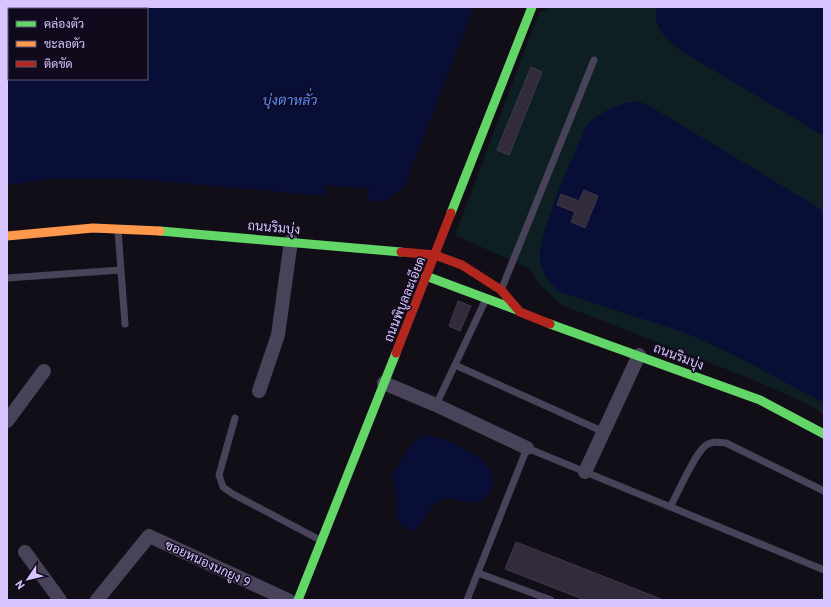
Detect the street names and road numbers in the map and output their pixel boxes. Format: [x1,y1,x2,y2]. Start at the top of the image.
street label: ถนนริมบุ่ง [247,217,301,239]
street label: ถนนพิบูลละเอียด [379,254,430,345]
street label: ถนนริมบุ่ง [651,339,706,375]
street label: ซอยหนองนกยูง 9 [162,536,253,592]

